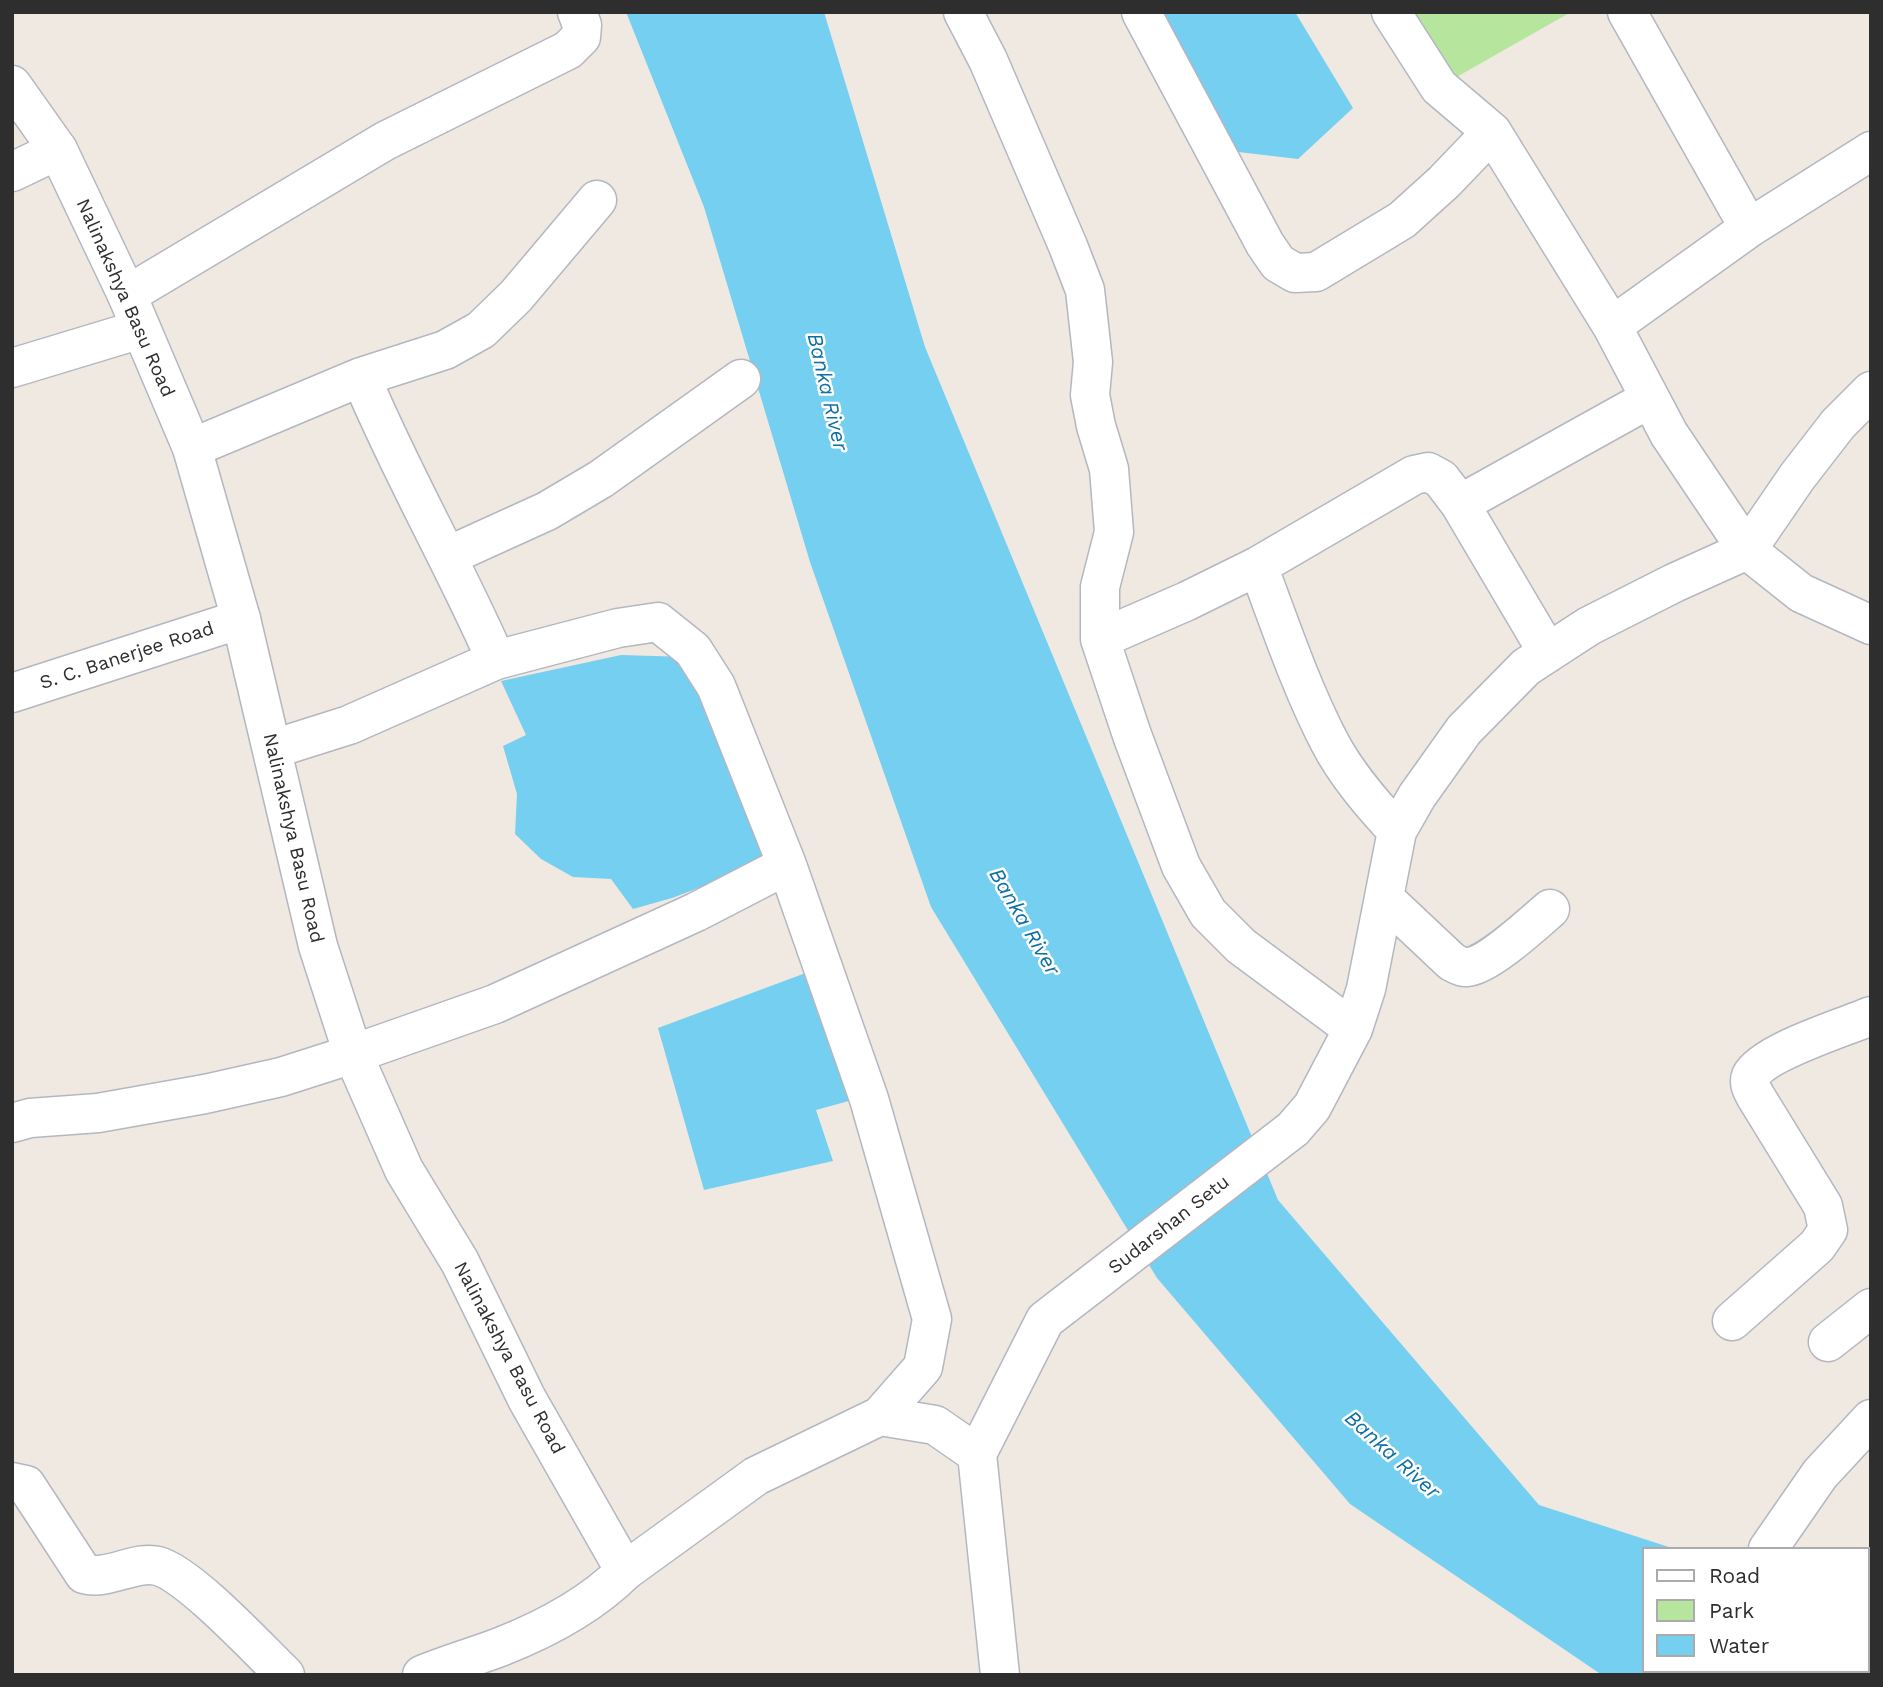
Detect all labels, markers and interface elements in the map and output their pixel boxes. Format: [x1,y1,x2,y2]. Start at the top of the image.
street label: Nalinakshya Basu Road [71,195,179,401]
water label: Banka River [801,331,853,453]
street label: S. C. Banerjee Road [37,617,217,695]
street label: Nalinakshya Basu Road [258,731,328,945]
water label: Banka River [983,864,1065,980]
street label: Sudarshan Setu [1104,1171,1234,1279]
street label: Nalinakshya Basu Road [449,1258,569,1458]
water label: Banka River [1339,1406,1445,1504]
legend [1642,1547,1869,1673]
text: Road [1709,1563,1760,1588]
text: Park [1709,1598,1754,1623]
text: Water [1709,1633,1769,1658]

